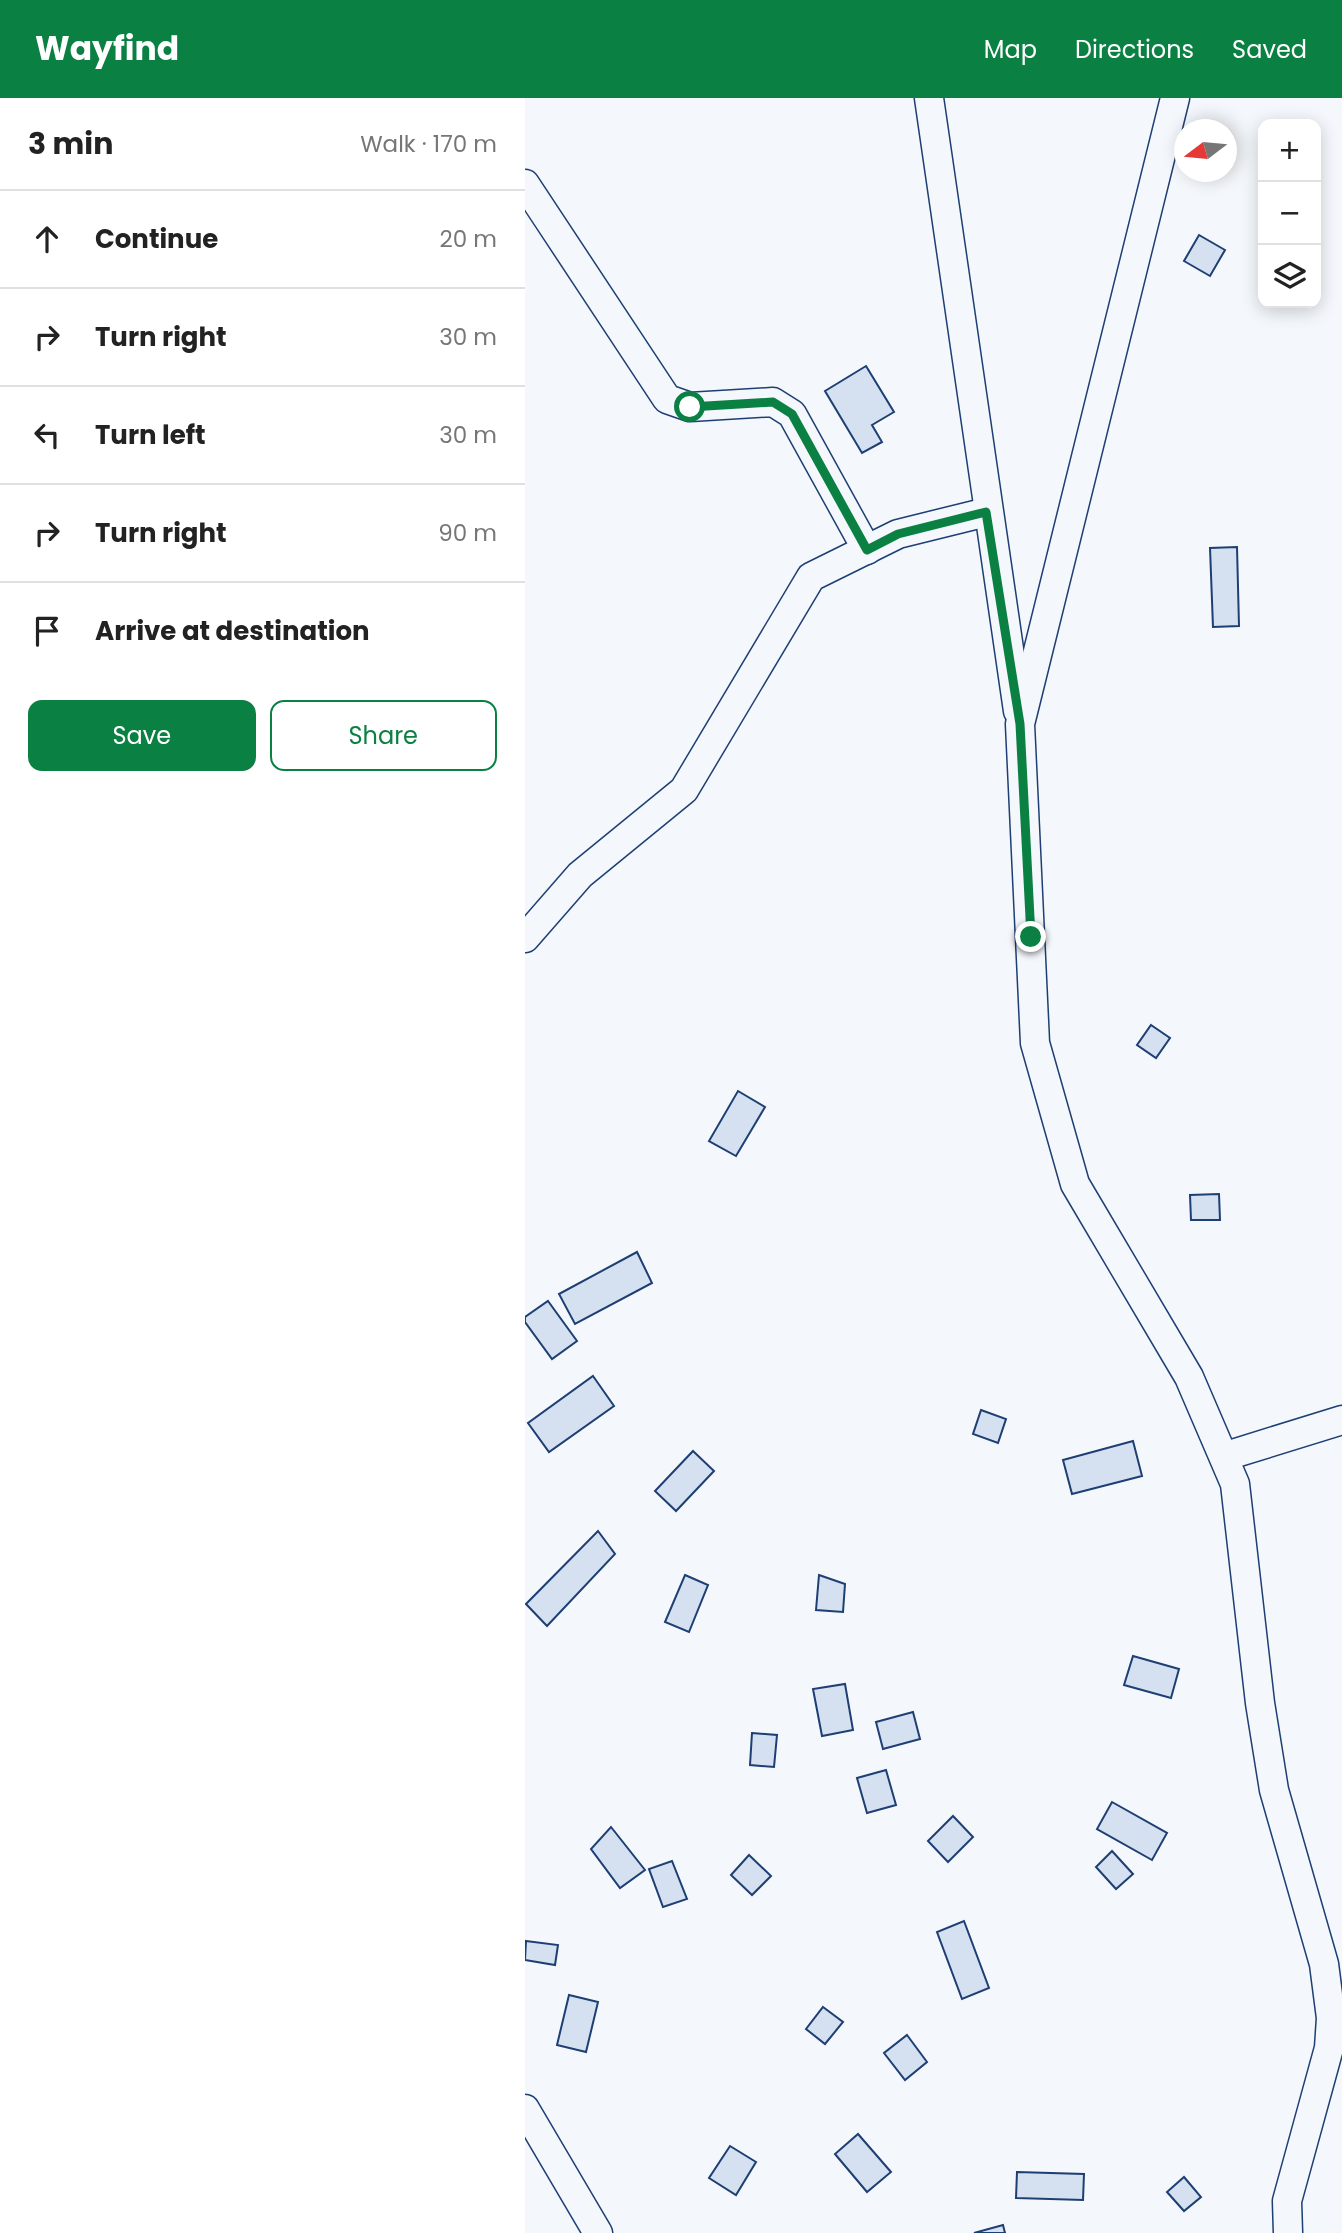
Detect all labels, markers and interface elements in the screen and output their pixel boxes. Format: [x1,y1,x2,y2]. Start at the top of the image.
text: Wayfind [35,25,179,72]
text: Map [984,33,1037,66]
text: Directions [1075,33,1194,66]
text: Saved [1232,33,1307,66]
north arrow [1174,119,1237,182]
map controls [1258,119,1321,308]
button: + [1258,119,1321,182]
text: 3 min [28,122,113,165]
text: Walk · 170 m [360,128,497,160]
button: − [1258,182,1321,245]
icon: ahead [28,220,66,258]
text: Continue [95,221,218,257]
text: 20 m [439,223,497,255]
button: layers [1258,245,1321,308]
icon: right [28,318,66,356]
text: Turn right [95,319,227,355]
text: 30 m [439,321,497,353]
route start [674,391,705,422]
icon: left [28,416,66,454]
text: Turn left [95,417,206,453]
text: 30 m [439,419,497,451]
icon: right [28,514,66,552]
text: Turn right [95,515,227,551]
text: 90 m [438,517,497,549]
icon: arrive [28,612,66,650]
text: Arrive at destination [95,613,370,649]
button: Save [28,700,256,771]
button: Share [270,700,497,771]
route end [1015,921,1046,952]

